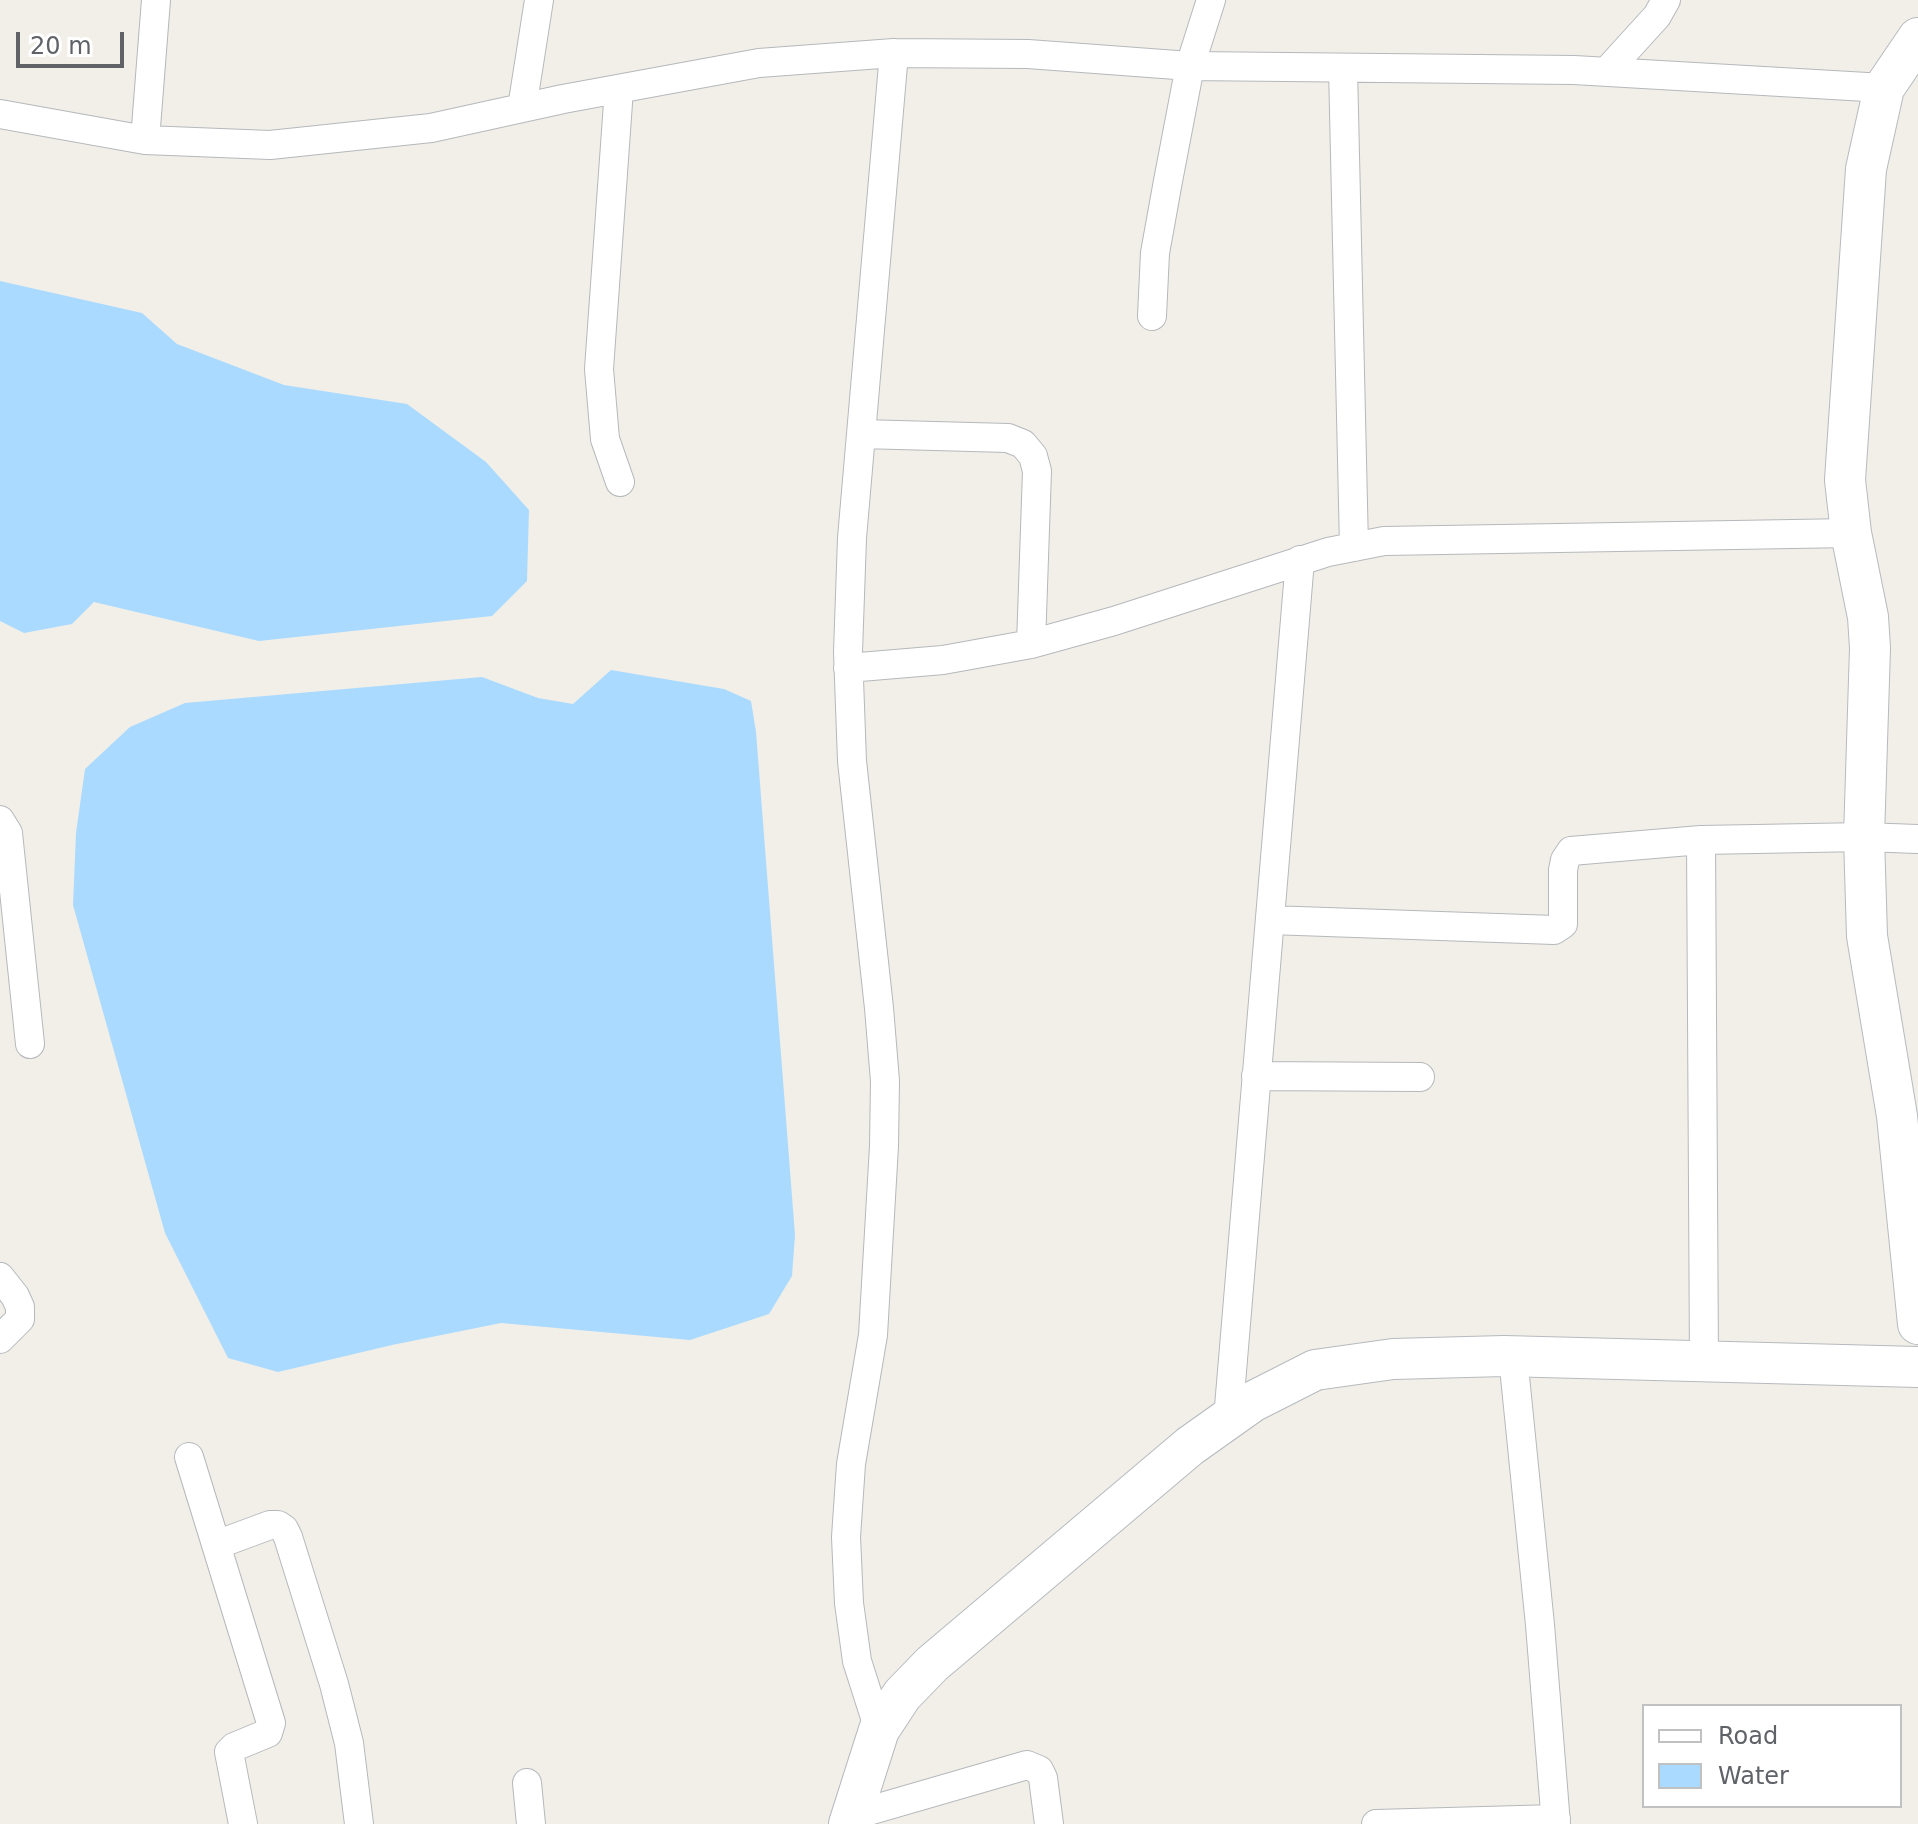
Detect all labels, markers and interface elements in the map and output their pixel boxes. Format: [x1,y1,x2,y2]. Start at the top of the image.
scale bar [20,16,128,66]
text: 20 m [30,32,92,60]
legend [1642,1704,1902,1808]
text: Road [1718,1722,1778,1750]
text: Water [1718,1762,1789,1790]

